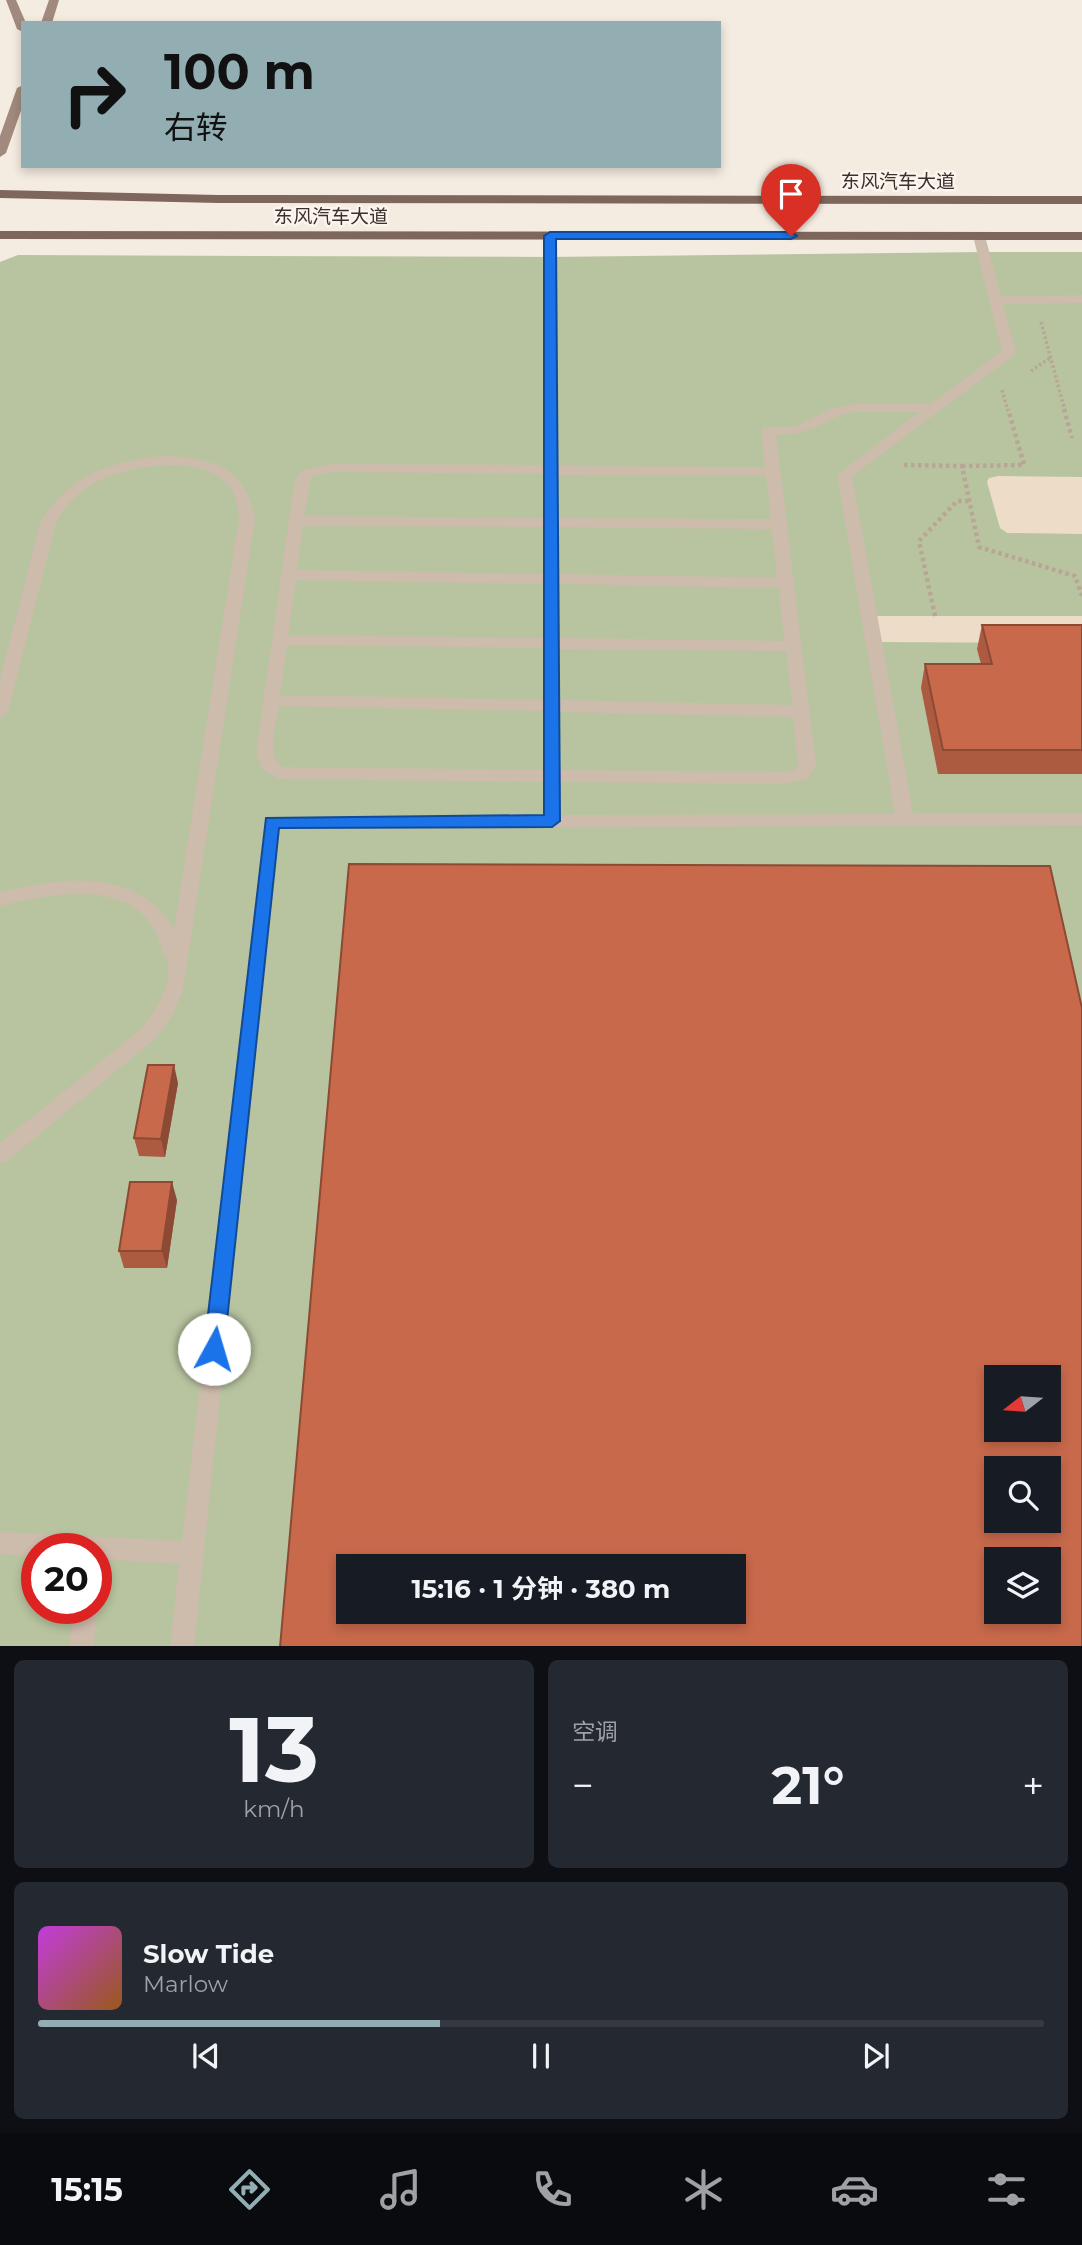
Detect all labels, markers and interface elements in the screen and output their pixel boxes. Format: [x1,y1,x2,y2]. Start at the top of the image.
text: 100 m [164,42,315,101]
icon: right [49,49,140,140]
text: 右转 [164,108,228,147]
pin [761,164,821,236]
street label: 东风汽车大道 [841,170,955,193]
icon: arrive [772,175,810,213]
street label: 东风汽车大道 [274,205,388,228]
position arrow [177,1312,251,1386]
north arrow [984,1365,1060,1442]
map controls [984,1365,1061,1624]
button: search [984,1456,1061,1533]
speed limit sign: 20 [21,1533,112,1624]
button: layers [984,1547,1061,1624]
text: 15:16 · 1 分钟 · 380 m [412,1573,670,1605]
text: 13 [229,1694,319,1805]
text: 空调 [572,1718,618,1746]
text: 21° [772,1754,844,1817]
text: − [572,1762,594,1809]
text: + [1022,1762,1044,1809]
text: km/h [243,1795,305,1823]
text: Slow Tide [143,1938,274,1970]
text: Marlow [143,1970,228,1998]
icon: previous [187,2037,225,2075]
icon: pause [522,2037,560,2075]
icon: next [857,2037,895,2075]
icon: directions [225,2165,274,2214]
icon: music [376,2165,425,2214]
icon: phone [528,2165,577,2214]
icon: climate [679,2165,728,2214]
icon: car [830,2165,879,2214]
icon: filters [982,2165,1031,2214]
text: 15:15 [51,2170,123,2209]

